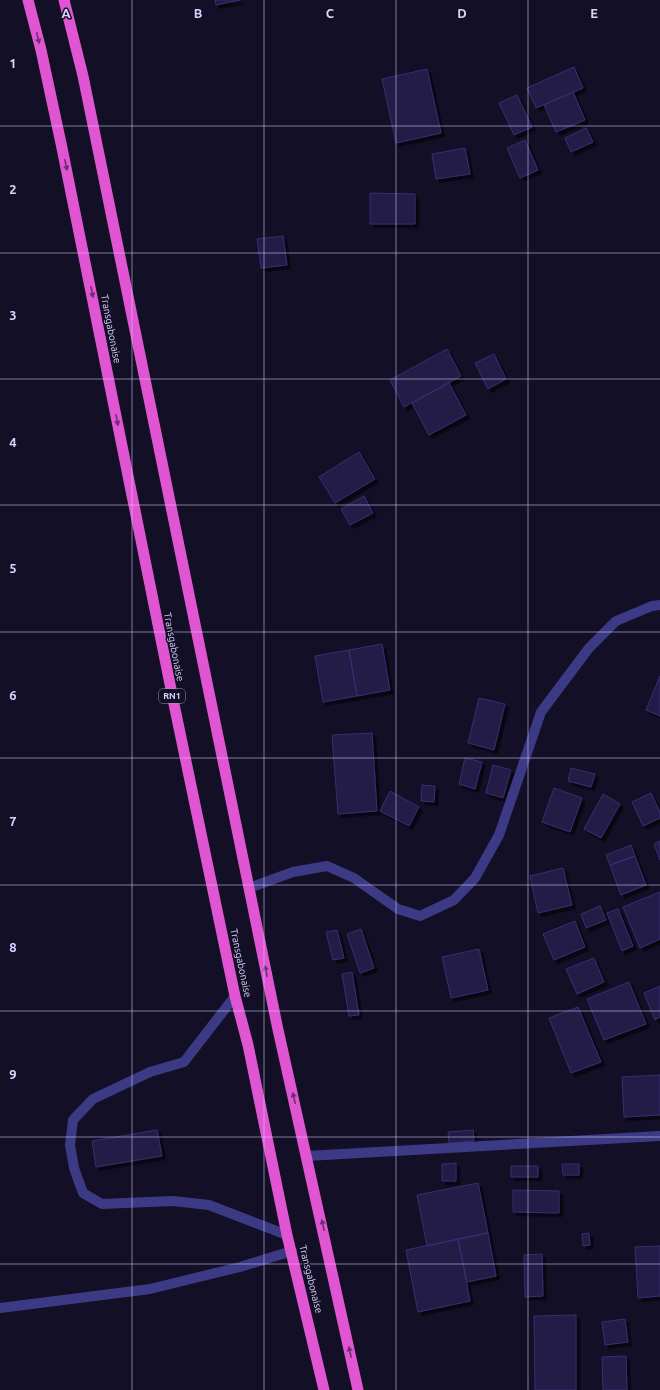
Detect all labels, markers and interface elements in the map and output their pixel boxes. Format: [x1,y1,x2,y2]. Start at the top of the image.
text: A [61,6,71,20]
text: B [194,6,203,20]
text: C [326,6,335,20]
text: D [457,6,467,20]
text: E [590,6,598,20]
one-way arrow [35,32,41,44]
text: 1 [9,56,17,70]
one-way arrow [63,159,69,171]
text: 2 [9,182,17,196]
one-way arrow [89,286,95,298]
street label: Transgabonaise [99,294,123,364]
text: 3 [9,308,17,322]
one-way arrow [114,414,120,426]
text: 4 [9,435,17,449]
text: 5 [9,561,17,575]
street label: Transgabonaise [162,612,186,682]
text: 6 [9,688,17,702]
road number: RN1 [159,689,185,703]
text: 7 [9,814,17,828]
street label: Transgabonaise [228,928,254,998]
text: 8 [9,940,17,954]
one-way arrow [262,965,268,977]
text: 9 [9,1067,17,1081]
one-way arrow [291,1092,297,1104]
one-way arrow [319,1219,325,1231]
street label: Transgabonaise [297,1244,325,1314]
one-way arrow [347,1346,353,1358]

